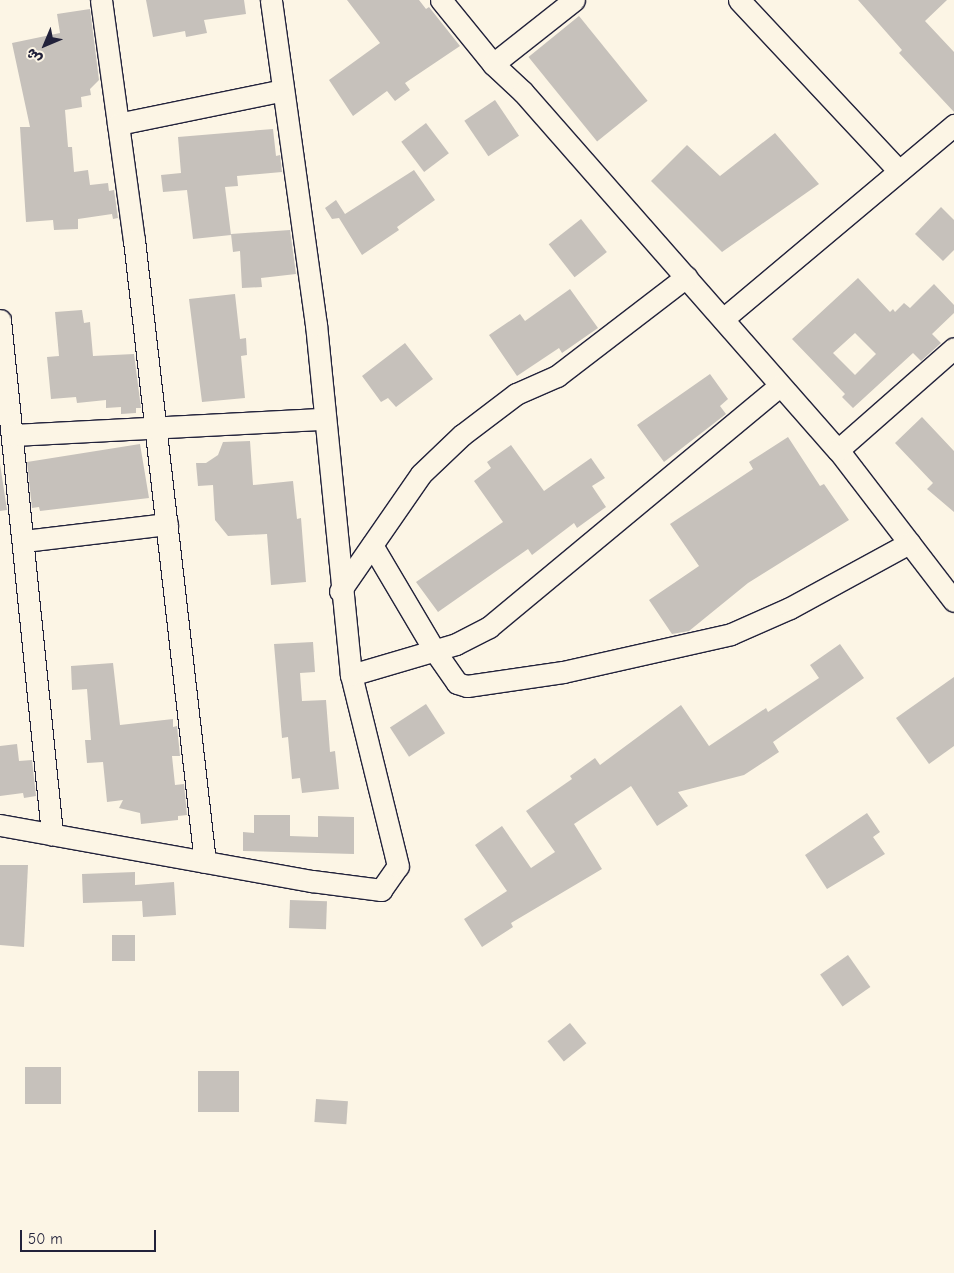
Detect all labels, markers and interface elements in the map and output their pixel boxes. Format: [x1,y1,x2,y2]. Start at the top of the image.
north arrow [20,20,70,70]
text: ش [23,45,45,67]
scale bar [22,1220,159,1252]
text: 50 m [28,1230,63,1248]

